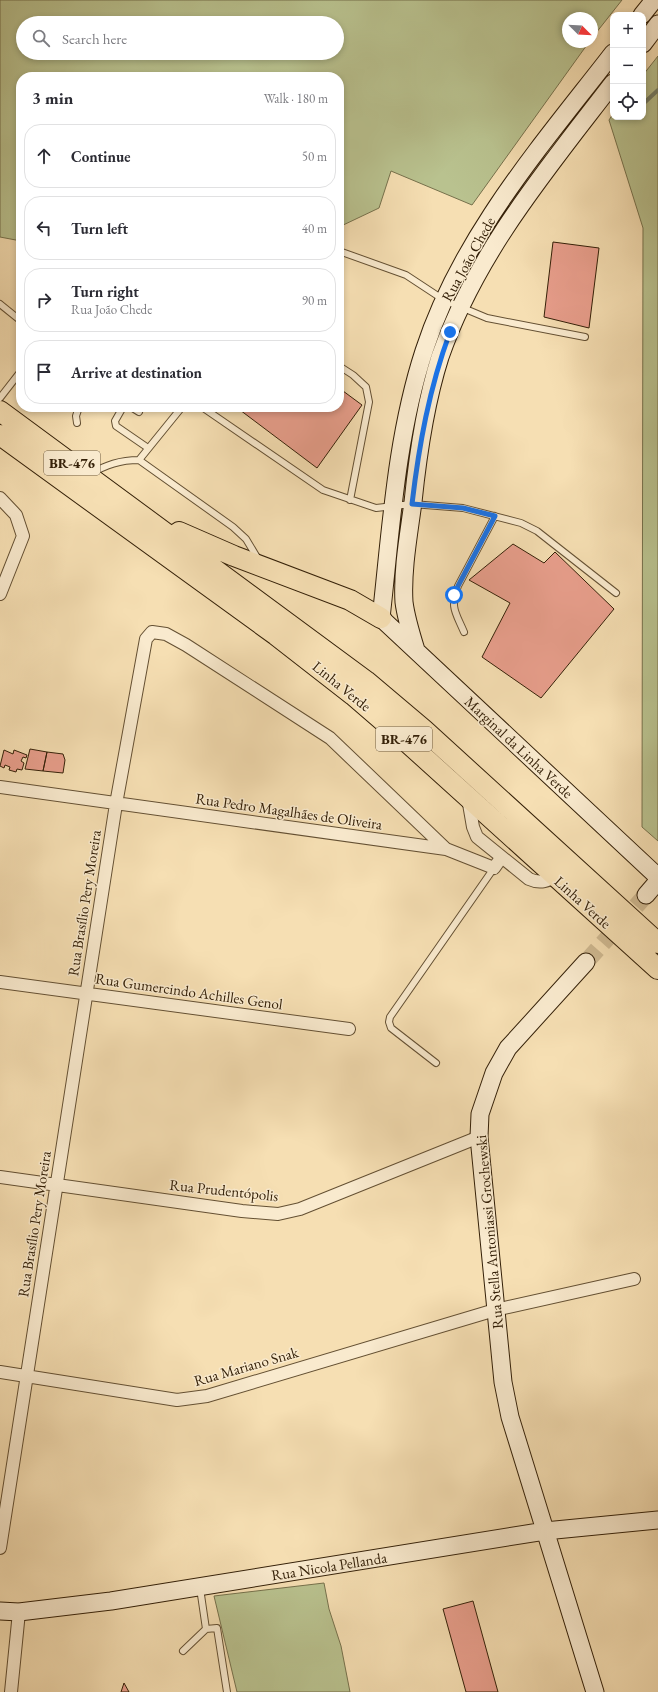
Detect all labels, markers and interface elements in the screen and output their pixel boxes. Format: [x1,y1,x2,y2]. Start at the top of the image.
north arrow [562,12,598,48]
map controls [610,12,646,120]
button: + [610,12,646,48]
search box [16,16,344,60]
icon: search [30,27,52,49]
text: Search here [62,29,127,48]
button: − [610,48,646,84]
button: locate [610,84,646,120]
text: 3 min [32,87,73,109]
text: Walk · 180 m [264,90,328,107]
icon: ahead [33,145,55,167]
text: Continue [71,147,131,166]
text: 50 m [302,148,327,165]
street label: Rua João Chede [437,213,499,305]
icon: left [33,217,55,239]
text: Turn left [71,219,128,238]
text: 40 m [302,220,327,237]
text: Turn right [71,282,139,301]
icon: right [33,289,55,311]
text: 90 m [302,292,327,309]
text: Rua João Chede [71,301,152,318]
route end [441,323,459,341]
icon: arrive [33,361,55,383]
text: Arrive at destination [71,363,202,382]
road number: BR-476 [44,451,100,475]
route start [445,586,463,604]
street label: Linha Verde [309,657,375,715]
street label: Marginal da Linha Verde [461,692,577,802]
road number: BR-476 [376,727,432,751]
street label: Rua Pedro Magalhães de Oliveira [194,788,384,834]
street label: Rua Brasílio Pery Moreira [63,829,105,977]
street label: Linha Verde [551,872,615,933]
street label: Rua Gumercindo Achilles Genol [94,968,284,1014]
street label: Rua Stella Antoniassi Grochewski [471,1134,507,1330]
street label: Rua Brasílio Pery Moreira [13,1150,55,1298]
street label: Rua Prudentópolis [169,1175,280,1205]
street label: Rua Mariano Snak [192,1342,301,1390]
street label: Rua Nicola Pellanda [270,1547,388,1585]

